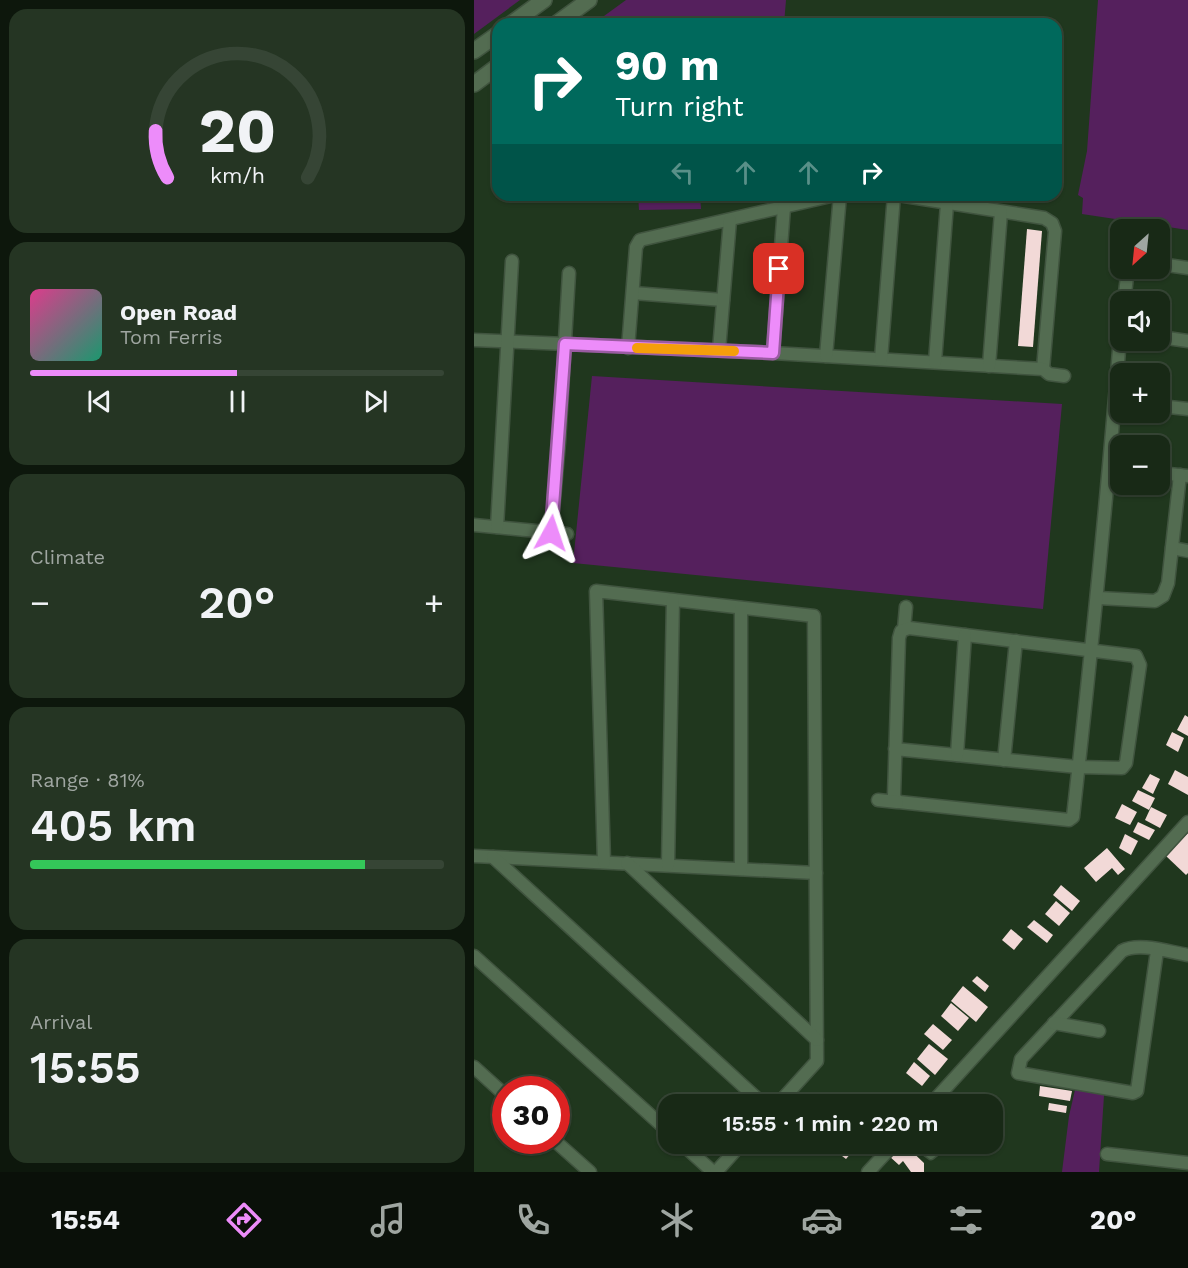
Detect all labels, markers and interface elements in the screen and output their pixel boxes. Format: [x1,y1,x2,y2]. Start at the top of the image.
text: 90 m [615,41,719,90]
icon: right [516,42,594,120]
text: Turn right [615,91,744,123]
text: 20 [198,94,276,167]
icon: left [666,156,699,189]
icon: ahead [729,156,762,189]
icon: ahead [792,156,825,189]
icon: right [855,156,888,189]
text: km/h [209,163,265,188]
north arrow [1110,219,1170,279]
map controls [1110,219,1170,495]
pin [753,243,804,294]
icon: arrive [762,252,795,285]
button: sound [1110,291,1170,351]
text: Open Road [120,300,237,325]
text: Tom Ferris [120,325,223,349]
button: + [1110,363,1170,423]
icon: previous [83,385,116,418]
icon: pause [221,385,254,418]
icon: next [359,385,392,418]
button: − [1110,435,1170,495]
position arrow [519,501,583,565]
text: Climate [30,545,105,569]
text: 20° [199,576,275,629]
text: − [30,583,50,622]
text: + [424,583,444,622]
text: Range · 81% [30,768,145,792]
text: 405 km [30,799,197,852]
text: Arrival [30,1010,92,1034]
text: 15:55 [30,1041,141,1094]
speed limit sign: 30 [492,1076,570,1154]
text: 15:55 · 1 min · 220 m [722,1111,939,1136]
icon: directions [223,1199,265,1241]
icon: music [367,1199,409,1241]
icon: phone [512,1199,554,1241]
icon: climate [656,1199,698,1241]
icon: car [801,1199,843,1241]
icon: filters [945,1199,987,1241]
text: 15:54 [51,1204,120,1236]
text: 20° [1090,1204,1137,1236]

